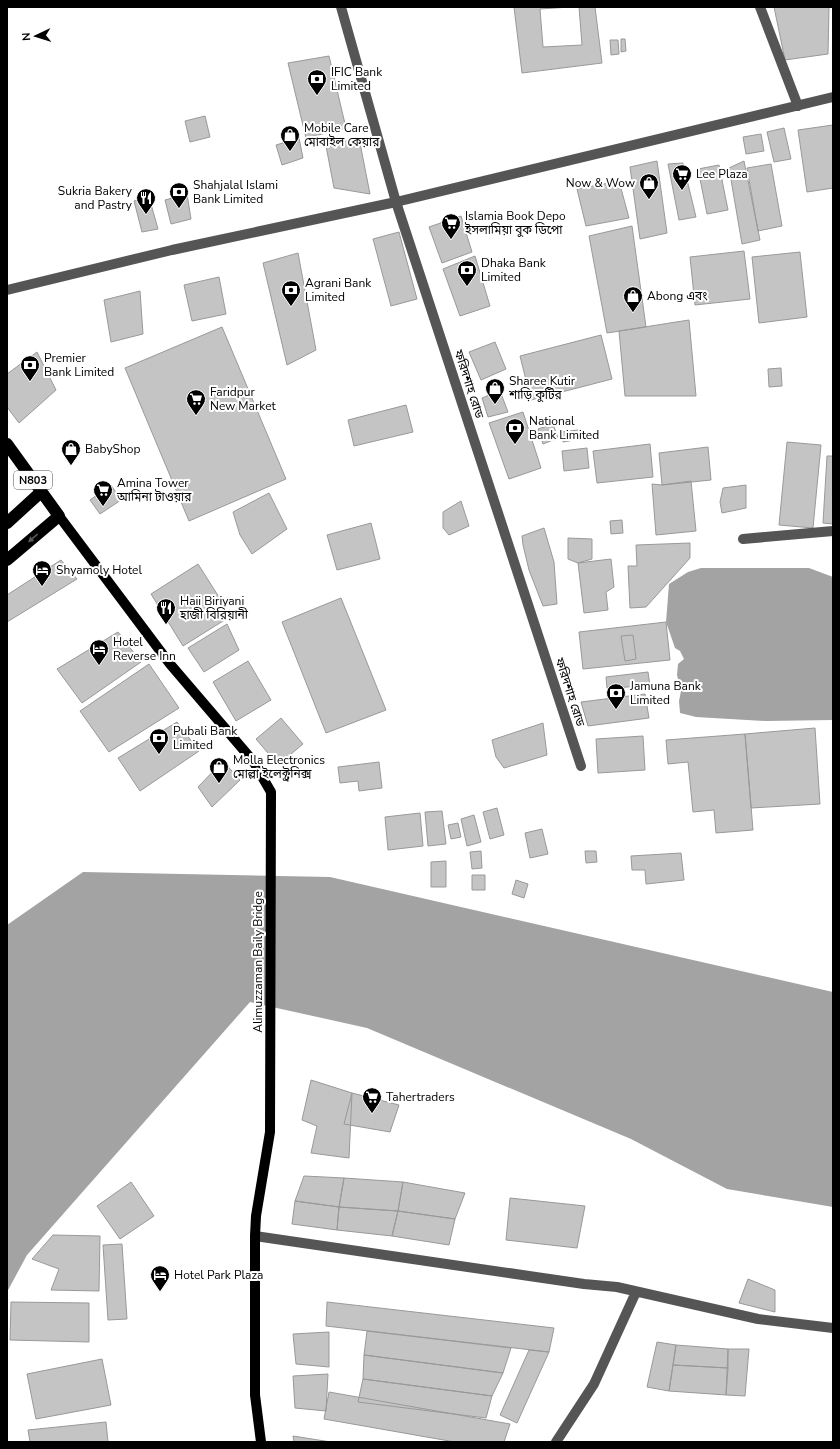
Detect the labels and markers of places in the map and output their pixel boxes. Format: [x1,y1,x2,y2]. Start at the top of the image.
place label: IFIC Bank Limited [331,64,383,94]
bank icon: IFIC Bank Limited [306,68,328,96]
place label: Mobile Care মোবাইল কেয়ার [304,120,380,150]
shop icon: Mobile Care মোবাইল কেয়ার [279,124,301,152]
supermarket icon: Lee Plaza [671,163,693,191]
place label: Lee Plaza [696,166,748,182]
shop icon: Now & Wow [638,172,660,200]
place label: Now & Wow [566,175,635,191]
place label: Shahjalal Islami Bank Limited [193,177,278,207]
bank icon: Shahjalal Islami Bank Limited [168,181,190,209]
place label: Sukria Bakery and Pastry [58,183,133,213]
restaurant icon: Sukria Bakery and Pastry [135,187,157,215]
place label: Islamia Book Depo ইসলামিয়া বুক ডিপো [464,208,566,238]
supermarket icon: Islamia Book Depo ইসলামিয়া বুক ডিপো [440,212,462,240]
place label: Dhaka Bank Limited [481,255,547,285]
bank icon: Dhaka Bank Limited [456,259,478,287]
place label: Agrani Bank Limited [305,275,372,305]
bank icon: Agrani Bank Limited [280,279,302,307]
shop icon: Abong এবং [622,285,644,313]
place label: Abong এবং [647,288,708,304]
place label: Premier Bank Limited [44,350,114,380]
bank icon: Premier Bank Limited [19,354,41,382]
place label: Sharee Kutir শাড়ি কুটির [508,373,576,403]
shop icon: Sharee Kutir শাড়ি কুটির [484,377,506,405]
place label: Faridpur New Market [210,384,277,414]
supermarket icon: Faridpur New Market [185,388,207,416]
place label: National Bank Limited [529,413,599,443]
bank icon: National Bank Limited [504,417,526,445]
shop icon: BabyShop [60,438,82,466]
place label: BabyShop [85,441,140,457]
place label: Amina Tower আমিনা টাওয়ার [116,475,192,505]
supermarket icon: Amina Tower আমিনা টাওয়ার [92,479,114,507]
hotel icon: Shyamoly Hotel [31,559,53,587]
place label: Shyamoly Hotel [56,562,142,578]
place label: Haji Biriyani হাজী বিরিয়ানী [179,593,249,623]
restaurant icon: Haji Biriyani হাজী বিরিয়ানী [155,597,177,625]
place label: Hotel Reverse Inn [113,634,176,664]
hotel icon: Hotel Reverse Inn [88,638,110,666]
place label: Jamuna Bank Limited [629,678,702,708]
bank icon: Jamuna Bank Limited [605,682,627,710]
place label: Pubali Bank Limited [173,723,238,753]
bank icon: Pubali Bank Limited [148,727,170,755]
place label: Molla Electronics মোল্লা ইলেক্ট্রনিক্স [233,752,325,782]
shop icon: Molla Electronics মোল্লা ইলেক্ট্রনিক্স [208,756,230,784]
supermarket icon: Tahertraders [361,1086,383,1114]
place label: Tahertraders [386,1089,455,1105]
hotel icon: Hotel Park Plaza [149,1264,171,1292]
place label: Hotel Park Plaza [174,1267,263,1283]

